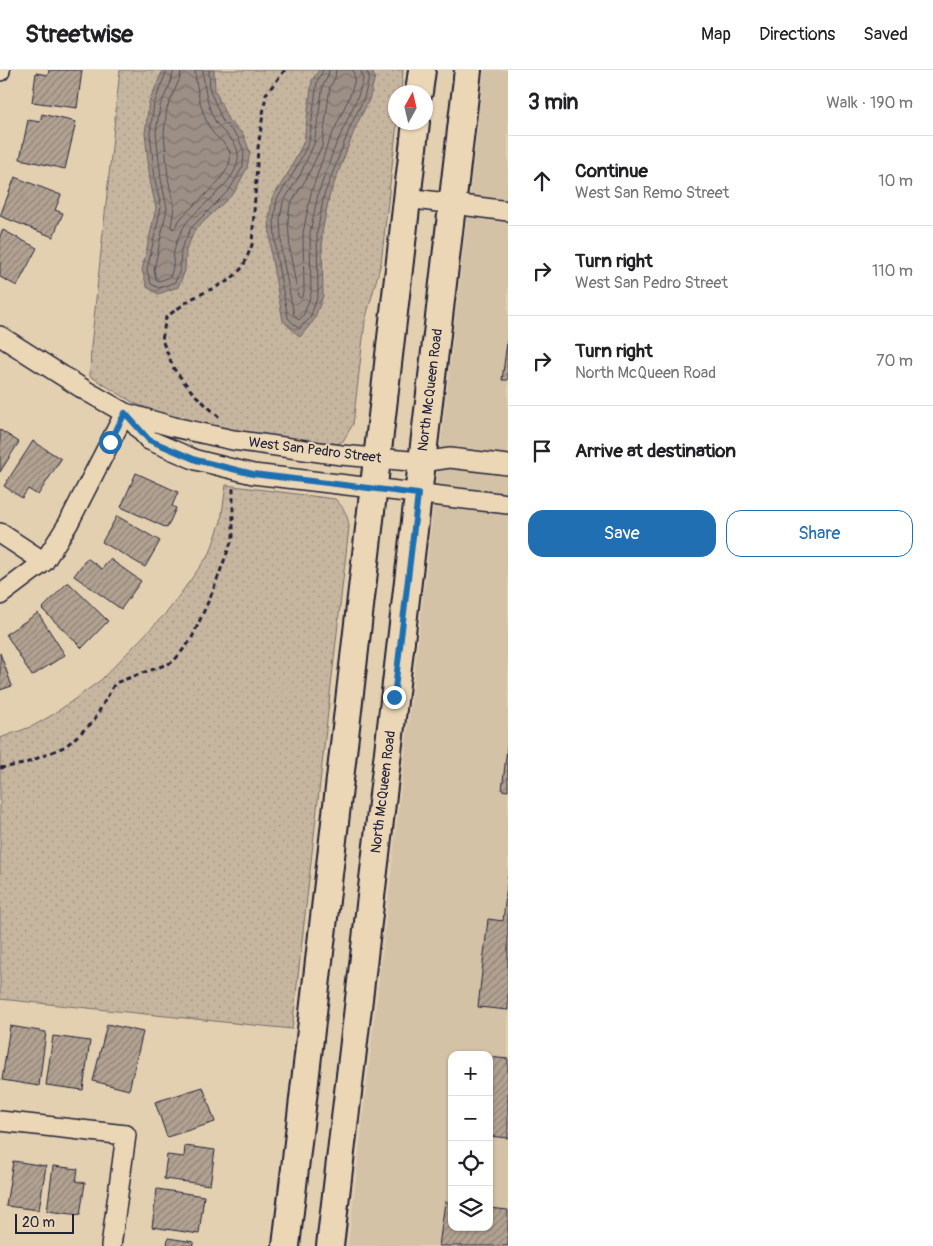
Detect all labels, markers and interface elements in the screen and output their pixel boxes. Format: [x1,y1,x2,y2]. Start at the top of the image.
text: Streetwise [25,20,133,49]
text: Map [701,23,731,46]
text: Directions [759,23,835,46]
text: Saved [863,23,908,46]
north arrow [388,85,433,130]
text: 3 min [528,89,578,116]
text: Walk · 190 m [826,93,913,113]
text: Continue [575,159,648,183]
icon: ahead [528,167,556,195]
text: 10 m [878,171,913,191]
text: West San Remo Street [575,183,729,203]
text: Turn right [575,249,653,273]
icon: right [528,257,556,285]
text: 110 m [872,261,913,281]
text: West San Pedro Street [575,273,728,293]
street label: North McQueen Road [414,328,446,452]
text: Turn right [575,339,653,363]
icon: right [528,347,556,375]
text: 70 m [876,351,913,371]
text: North McQueen Road [575,363,716,383]
route start [99,431,122,454]
street label: West San Pedro Street [248,433,383,467]
icon: arrive [528,437,556,465]
text: Arrive at destination [575,439,736,463]
button: Save [528,510,716,557]
button: Share [726,510,913,557]
route end [383,686,406,709]
street label: North McQueen Road [367,730,399,854]
map controls [448,1051,493,1231]
button: + [448,1051,493,1096]
button: − [448,1096,493,1141]
button: locate [448,1141,493,1186]
button: layers [448,1186,493,1231]
scale bar [15,1211,74,1234]
text: 20 m [22,1214,55,1231]

